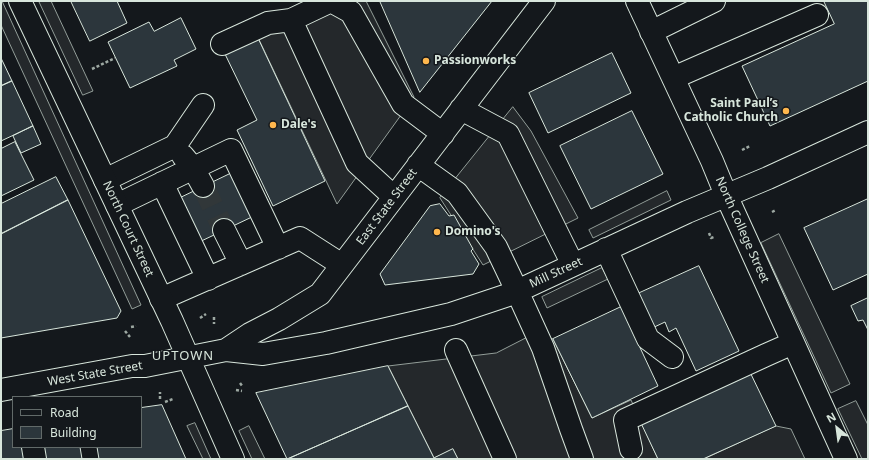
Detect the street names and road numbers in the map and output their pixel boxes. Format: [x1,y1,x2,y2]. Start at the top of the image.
street label: East State Street [354,166,420,248]
street label: North College Street [712,175,772,285]
street label: North Court Street [99,179,157,279]
street label: Mill Street [527,254,585,292]
street label: West State Street [46,359,144,389]

